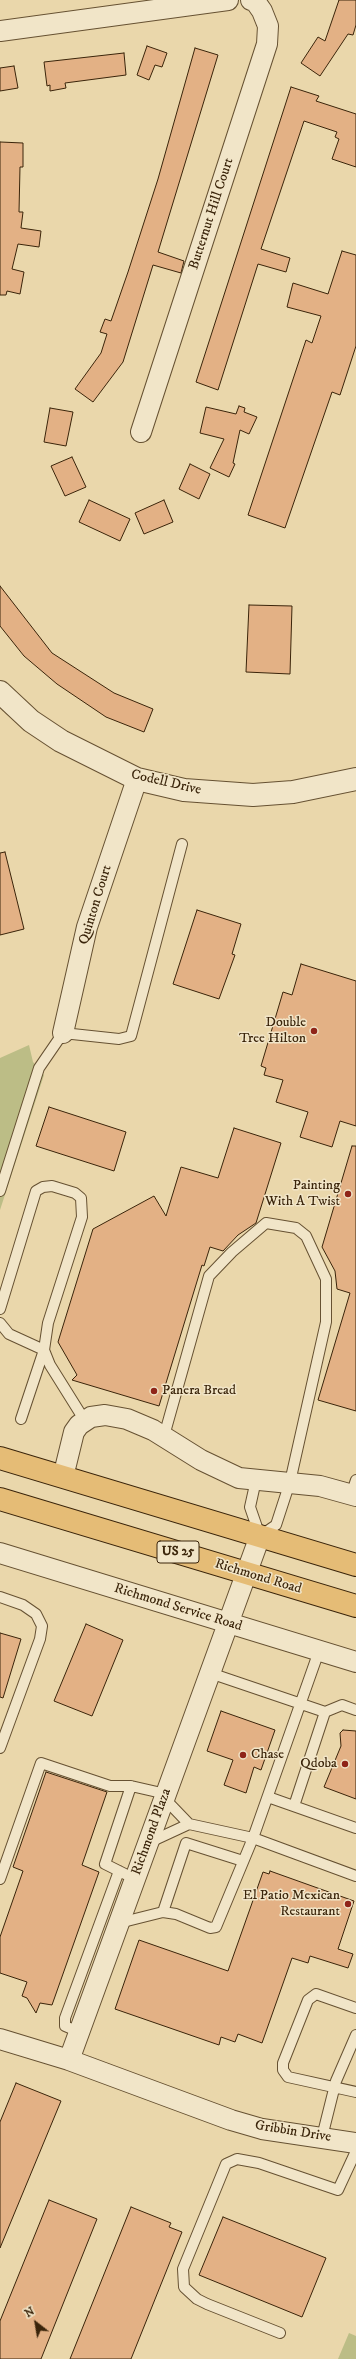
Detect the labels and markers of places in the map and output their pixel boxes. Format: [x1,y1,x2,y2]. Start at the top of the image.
place label: Double Tree Hilton [239,1015,306,1048]
marker: Double Tree Hilton [309,1026,319,1036]
place label: Painting With A Twist [265,1178,340,1210]
marker: Painting With A Twist [343,1189,353,1199]
place label: Panera Bread [162,1383,236,1399]
marker: Panera Bread [149,1386,159,1396]
place label: Chase [251,1747,284,1763]
marker: Chase [238,1750,248,1760]
place label: Qdoba [300,1756,337,1772]
marker: Qdoba [340,1759,350,1769]
place label: El Patio Mexican Restaurant [243,1888,340,1920]
marker: El Patio Mexican Restaurant [343,1899,353,1909]

